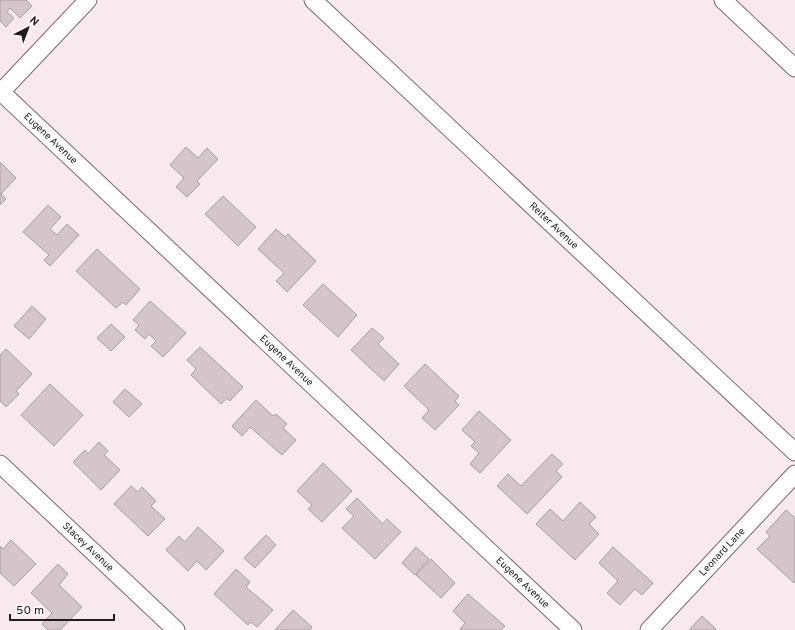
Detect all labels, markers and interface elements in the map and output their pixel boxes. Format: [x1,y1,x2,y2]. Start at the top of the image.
north arrow [8,8,48,48]
text: N [26,13,42,29]
street label: Eugene Avenue [21,110,80,167]
street label: Reiter Avenue [526,199,581,252]
street label: Eugene Avenue [257,332,316,389]
street label: Stacey Avenue [60,520,116,574]
street label: Leonard Lane [696,525,748,579]
street label: Eugene Avenue [493,554,552,611]
scale bar [10,596,114,622]
text: 50 m [16,603,44,619]

